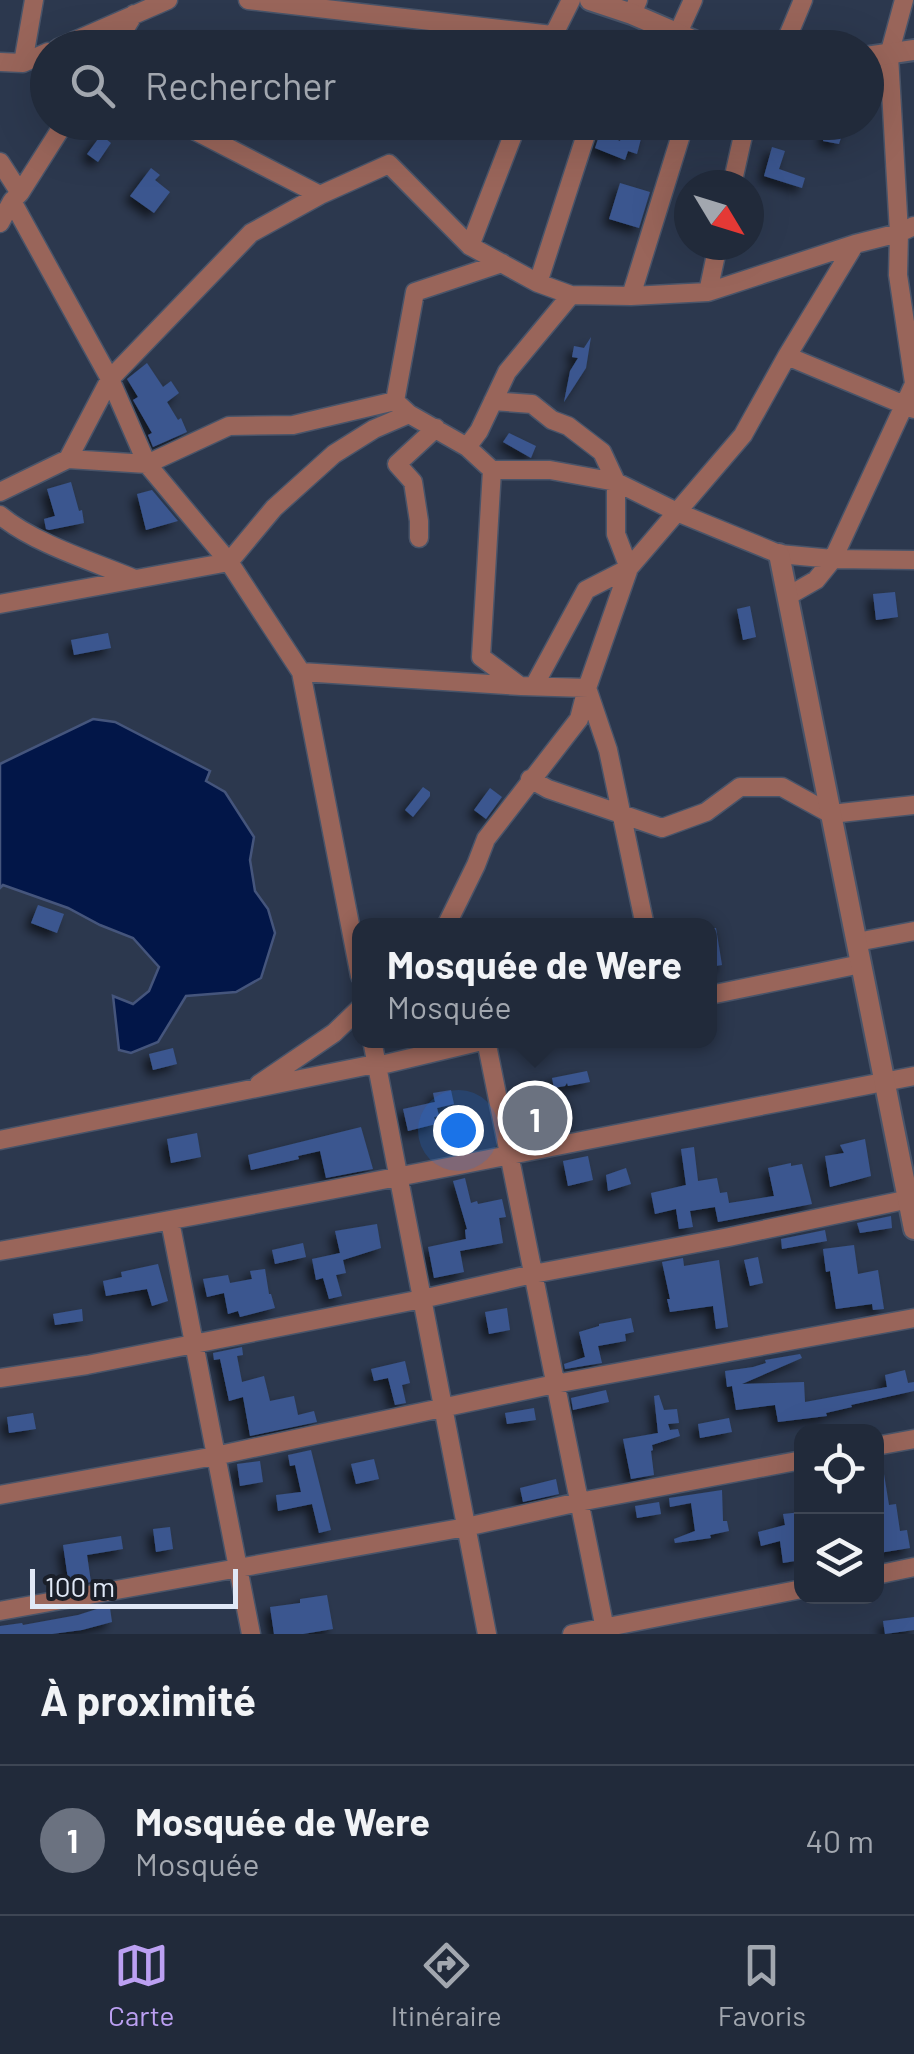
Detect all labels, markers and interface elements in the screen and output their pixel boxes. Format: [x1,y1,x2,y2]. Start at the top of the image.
search box [30,30,884,140]
icon: search [65,58,120,113]
text: Rechercher [145,62,336,108]
north arrow [674,170,764,260]
popup [352,918,717,1048]
text: Mosquée de Were [387,941,682,987]
text: Mosquée [387,987,512,1025]
pin: 1 [502,1080,568,1156]
your location [433,1105,484,1156]
map controls [794,1424,884,1604]
button: locate [794,1424,884,1514]
button: layers [794,1514,884,1604]
scale bar [30,1564,238,1608]
text: 100 m [45,1569,115,1603]
text: À proximité [40,1674,256,1724]
text: Mosquée de Were [135,1798,430,1844]
text: 1 [67,1821,78,1859]
text: 40 m [805,1821,874,1859]
text: Mosquée [135,1844,260,1882]
tab: Carte [108,1938,174,2032]
tab: Itinéraire [391,1938,502,2032]
tab: Favoris [718,1938,806,2032]

